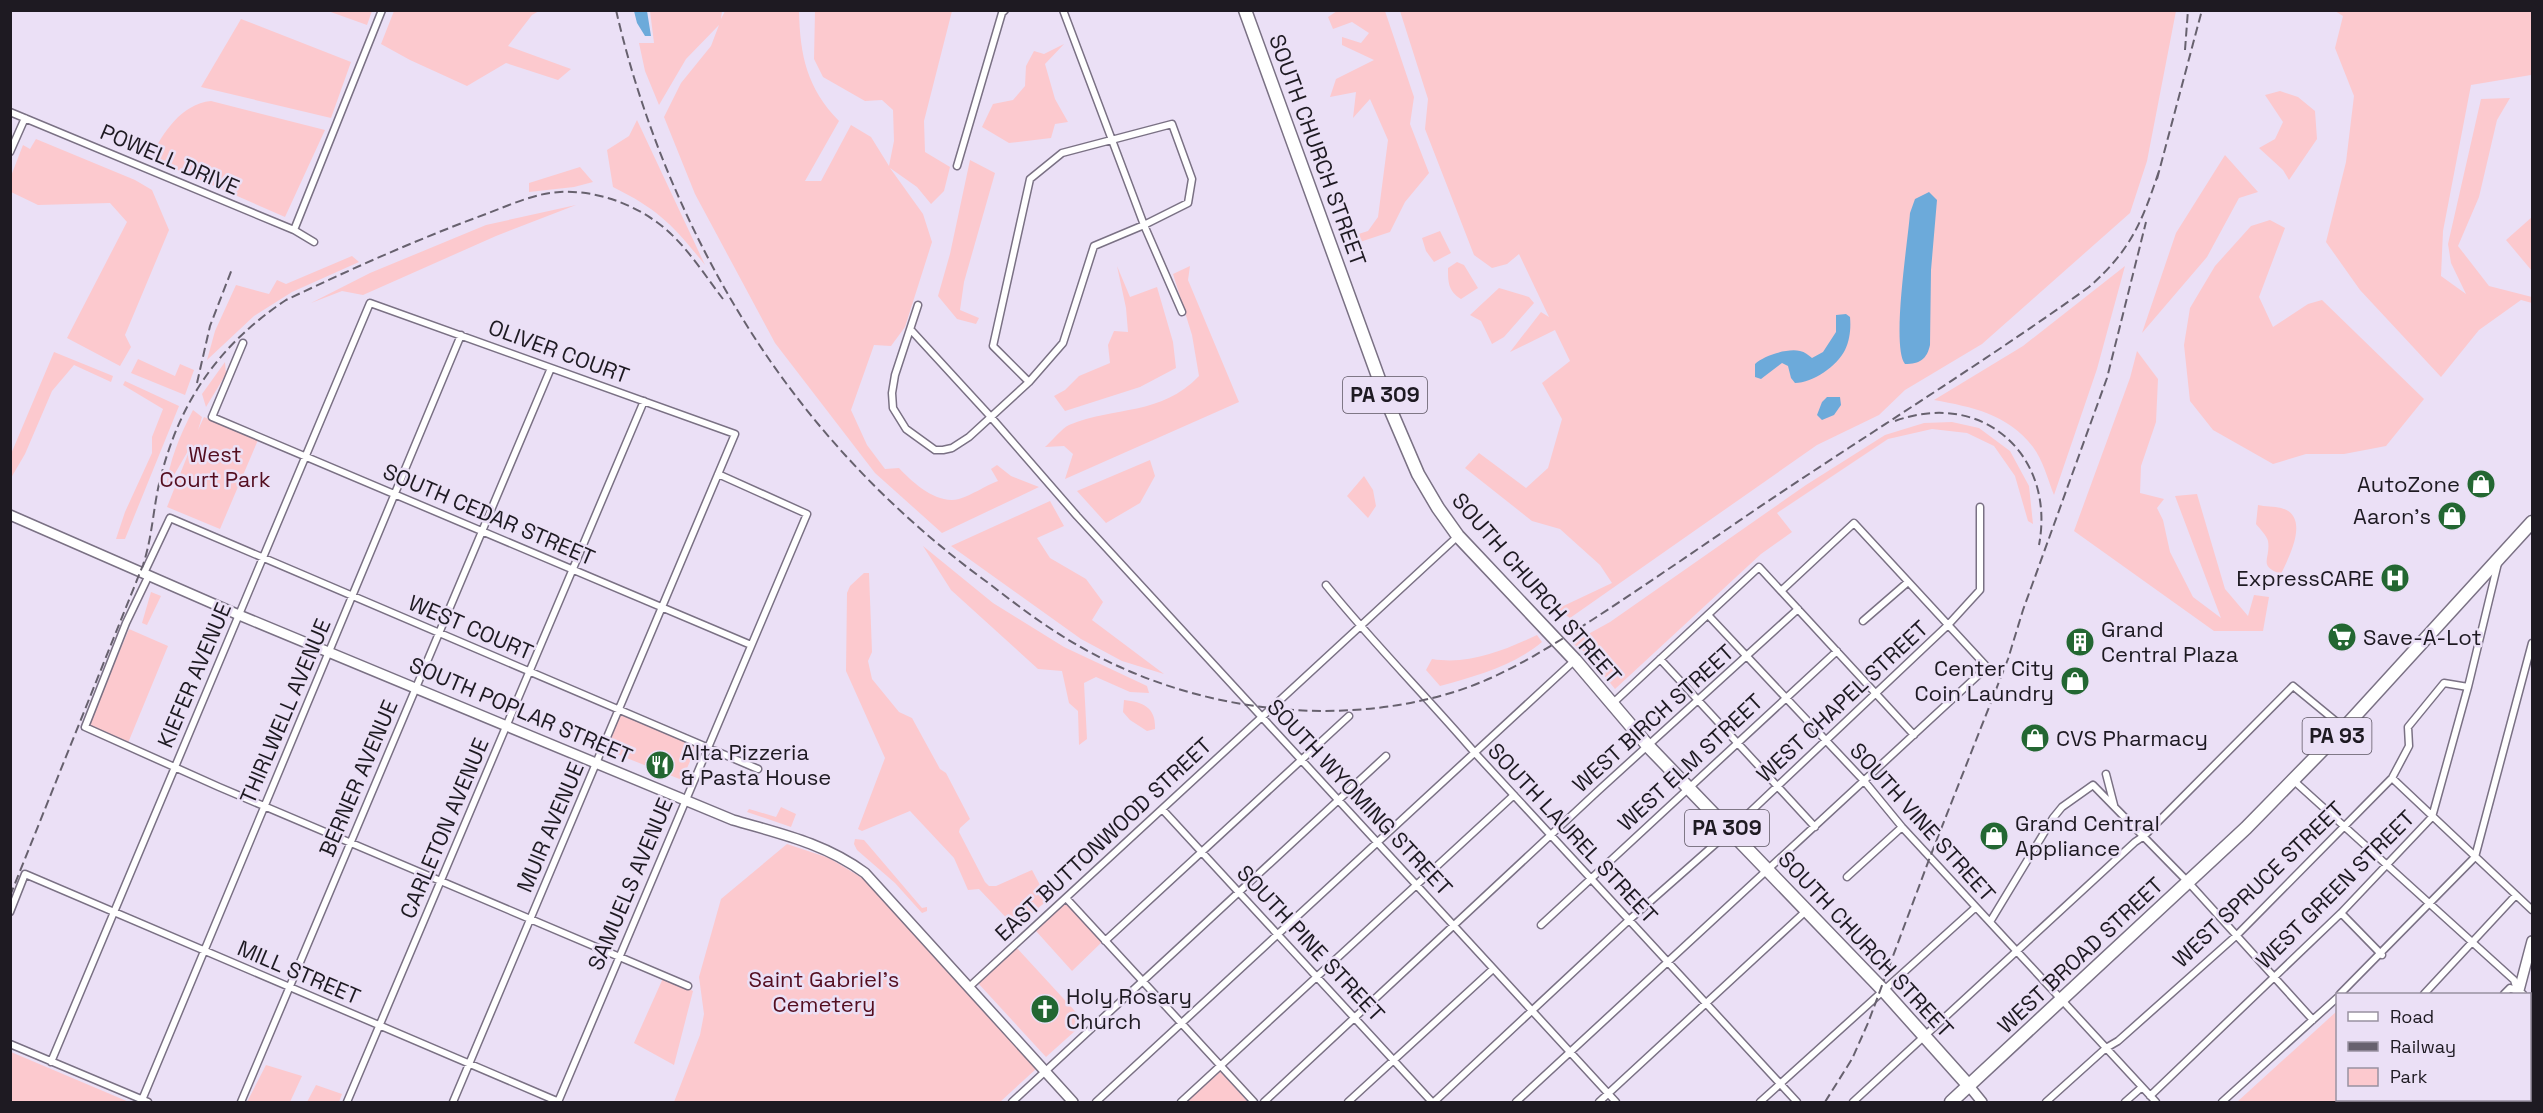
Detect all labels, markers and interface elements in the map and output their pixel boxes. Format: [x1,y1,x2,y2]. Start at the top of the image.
street label: SOUTH CHURCH STREET [1263,30,1373,270]
street label: POWELL DRIVE [96,117,244,201]
street label: OLIVER COURT [485,313,633,389]
road number: PA 309 [1343,377,1427,413]
park label: West Court Park [159,440,271,493]
street label: SOUTH CEDAR STREET [379,457,599,571]
shop icon: AutoZone [2465,468,2497,500]
place label: AutoZone [2357,470,2460,498]
street label: SOUTH CHURCH STREET [1446,487,1628,689]
shop icon: Aaron's [2436,500,2468,532]
place label: Aaron's [2353,502,2431,530]
hospital icon: ExpressCARE [2379,562,2411,594]
place label: ExpressCARE [2236,564,2374,592]
street label: WEST COURT [405,588,538,666]
street label: KIEFER AVENUE [151,598,237,752]
street label: THIRLWELL AVENUE [233,614,337,808]
street label: WEST CHAPEL STREET [1750,614,1934,788]
place label: Grand Central Plaza [2101,615,2239,668]
supermarket icon: Save-A-Lot [2326,621,2358,653]
place label: Save-A-Lot [2363,623,2482,651]
building icon: Grand Central Plaza [2064,626,2096,658]
street label: WEST BIRCH STREET [1566,638,1740,798]
street label: SOUTH POPLAR STREET [405,650,637,770]
place label: Center City Coin Laundry [1914,654,2054,707]
shop icon: Center City Coin Laundry [2059,665,2091,697]
street label: WEST ELM STREET [1611,687,1769,837]
street label: SOUTH WYOMING STREET [1261,693,1459,901]
street label: BERNER AVENUE [312,695,404,861]
road number: PA 93 [2302,718,2372,754]
shop icon: CVS Pharmacy [2019,722,2051,754]
place label: CVS Pharmacy [2056,724,2208,752]
street label: EAST BUTTONWOOD STREET [989,731,1217,947]
street label: CARLETON AVENUE [393,734,495,922]
street label: SOUTH LAUREL STREET [1482,737,1664,929]
street label: SOUTH VINE STREET [1844,737,2002,907]
place label: Alta Pizzeria & Pasta House [681,738,831,791]
restaurant icon: Alta Pizzeria & Pasta House [644,749,676,781]
street label: MUIR AVENUE [510,758,590,896]
street label: SAMUELS AVENUE [581,794,679,974]
street label: WEST SPRUCE STREET [2167,795,2349,973]
street label: WEST GREEN STREET [2250,804,2420,974]
place label: Grand Central Appliance [2015,809,2160,862]
road number: PA 309 [1685,810,1769,846]
shop icon: Grand Central Appliance [1978,820,2010,852]
street label: SOUTH CHURCH STREET [1772,845,1960,1043]
street label: SOUTH PINE STREET [1231,859,1391,1027]
street label: WEST BROAD STREET [1991,871,2169,1039]
street label: MILL STREET [233,934,365,1010]
park label: Saint Gabriel's Cemetery [749,965,899,1018]
place label: Holy Rosary Church [1066,982,1192,1035]
church icon: Holy Rosary Church [1029,993,1061,1025]
legend [2336,993,2531,1101]
text: Road [2390,1005,2434,1028]
text: Railway [2390,1035,2456,1058]
text: Park [2390,1065,2428,1088]

